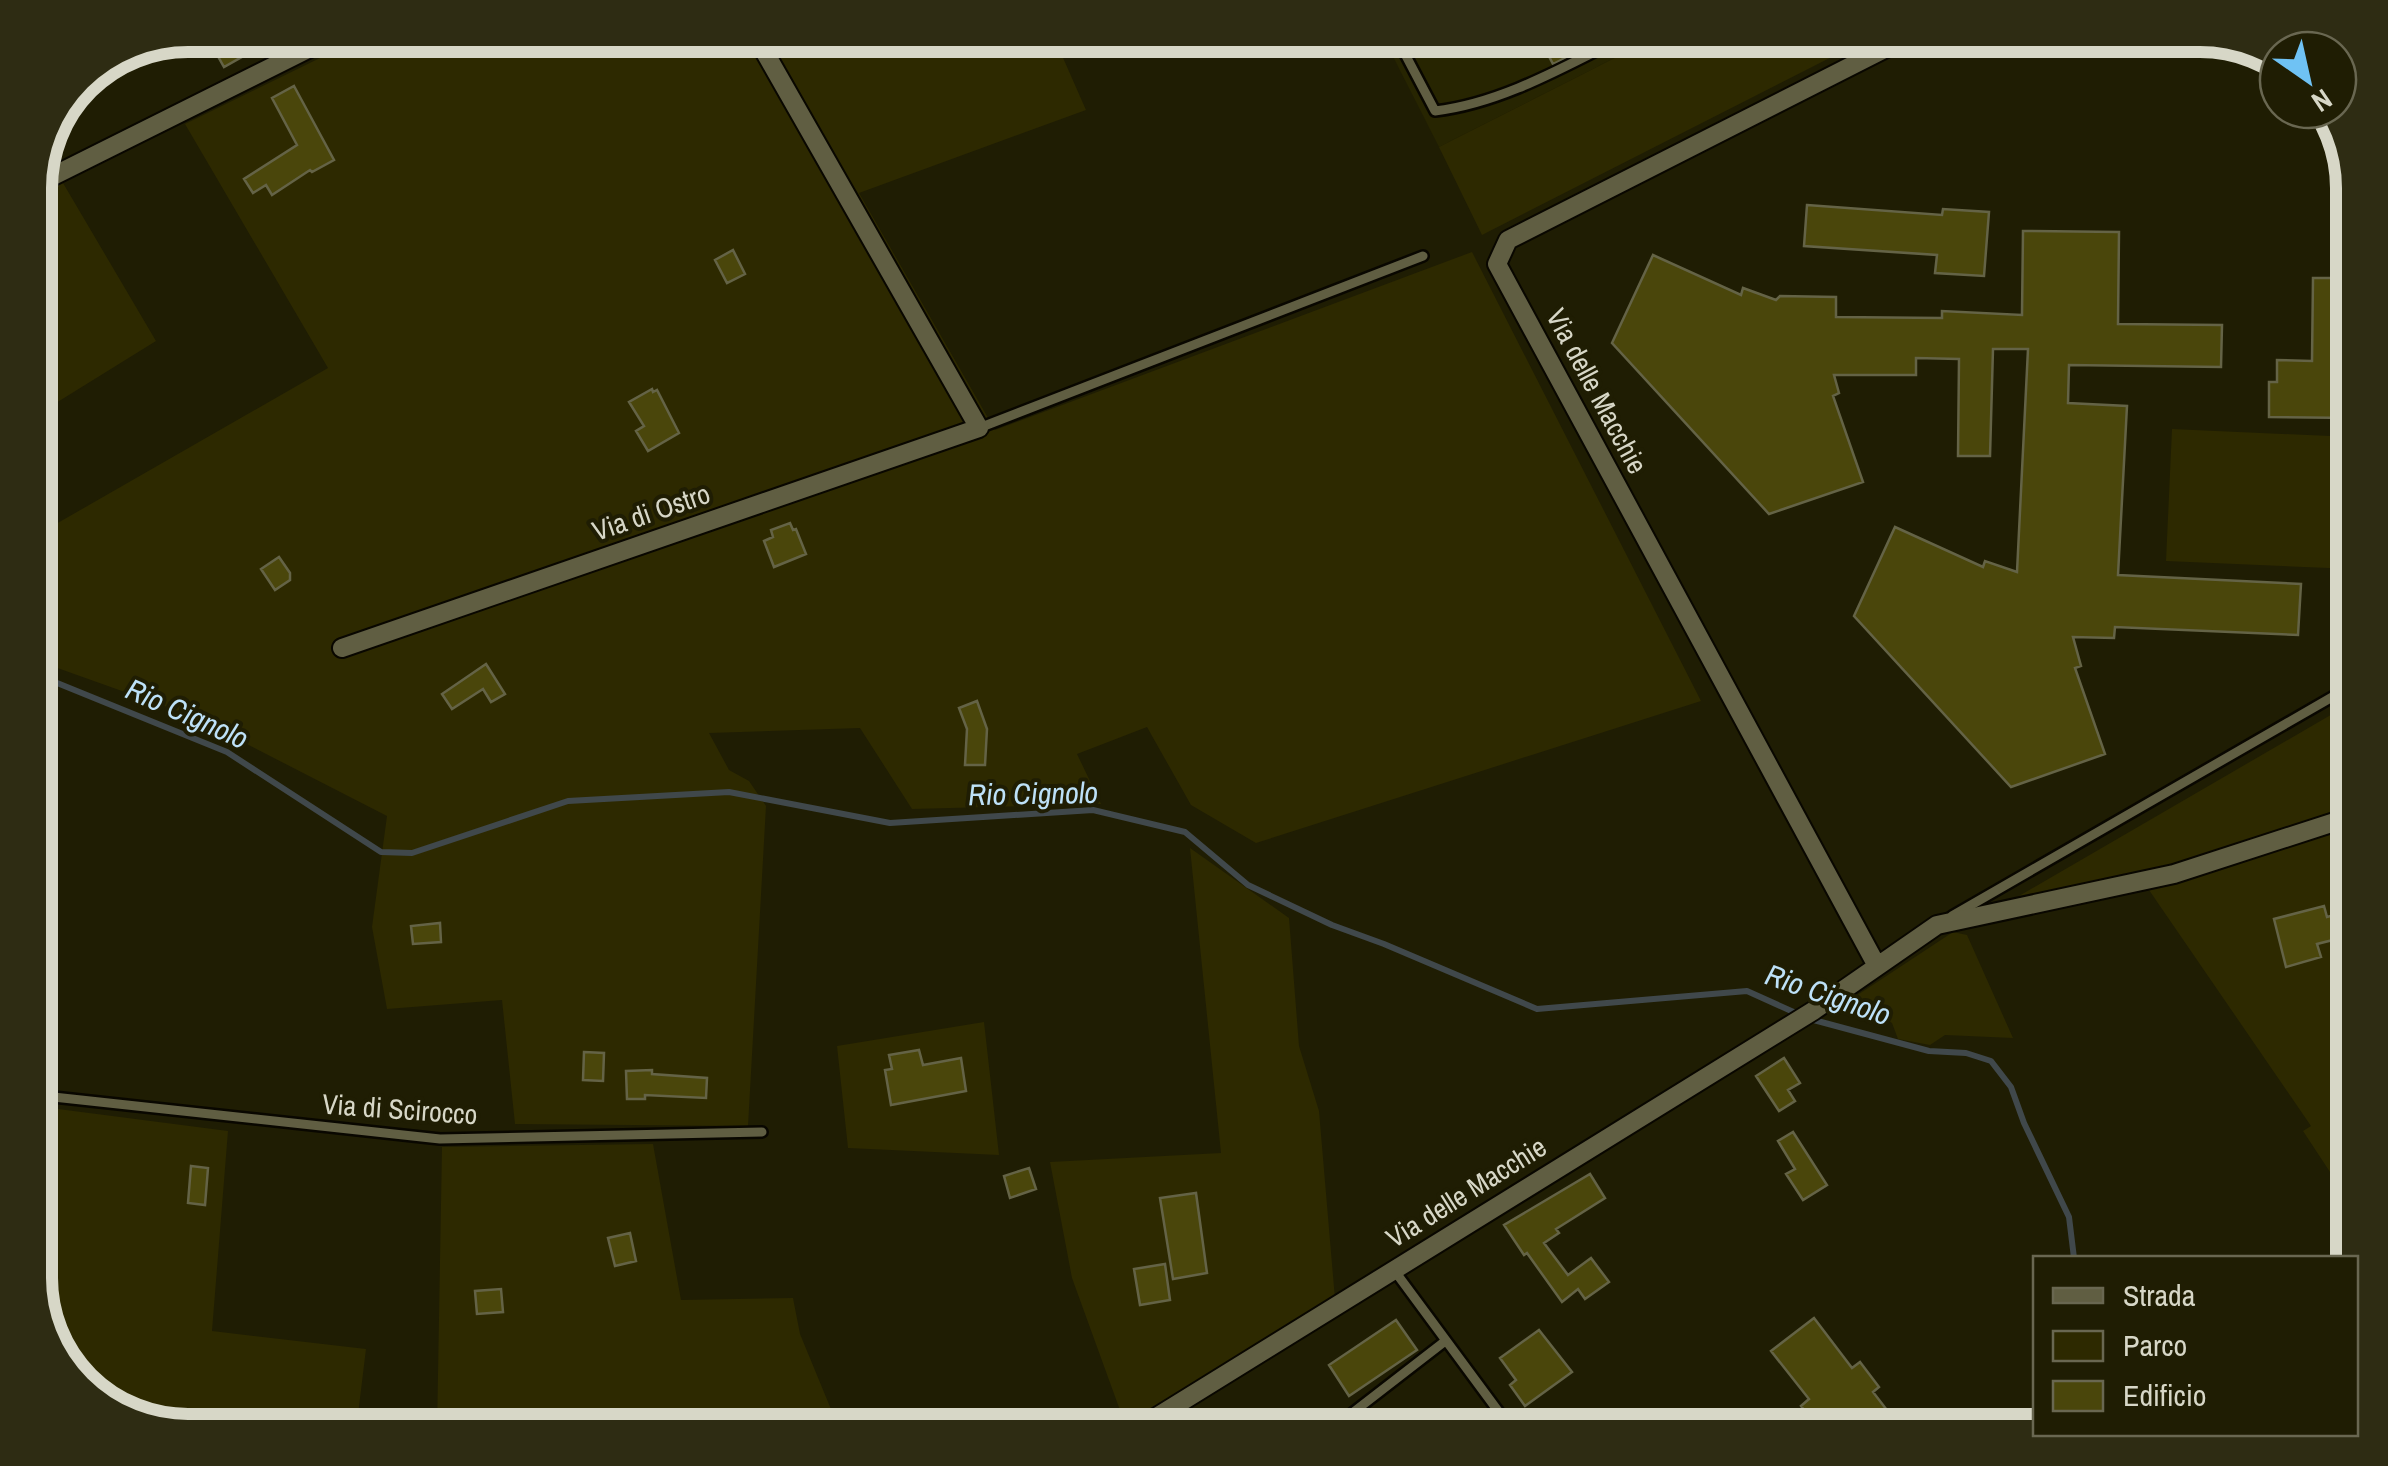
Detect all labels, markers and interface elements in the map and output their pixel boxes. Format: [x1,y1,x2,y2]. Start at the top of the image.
north arrow [2258,30,2358,130]
text: N [2304,80,2339,121]
street label: Via delle Macchie [1537,302,1657,480]
street label: Via di Ostro [587,474,715,550]
water label: Rio Cignolo [120,668,255,758]
water label: Rio Cignolo [968,772,1098,814]
water label: Rio Cignolo [1760,954,1896,1034]
street label: Via di Scirocco [321,1085,479,1133]
street label: Via delle Macchie [1379,1128,1553,1256]
legend [2033,1256,2358,1436]
text: Strada [2123,1275,2196,1315]
text: Parco [2123,1325,2187,1365]
text: Edificio [2123,1375,2206,1415]

